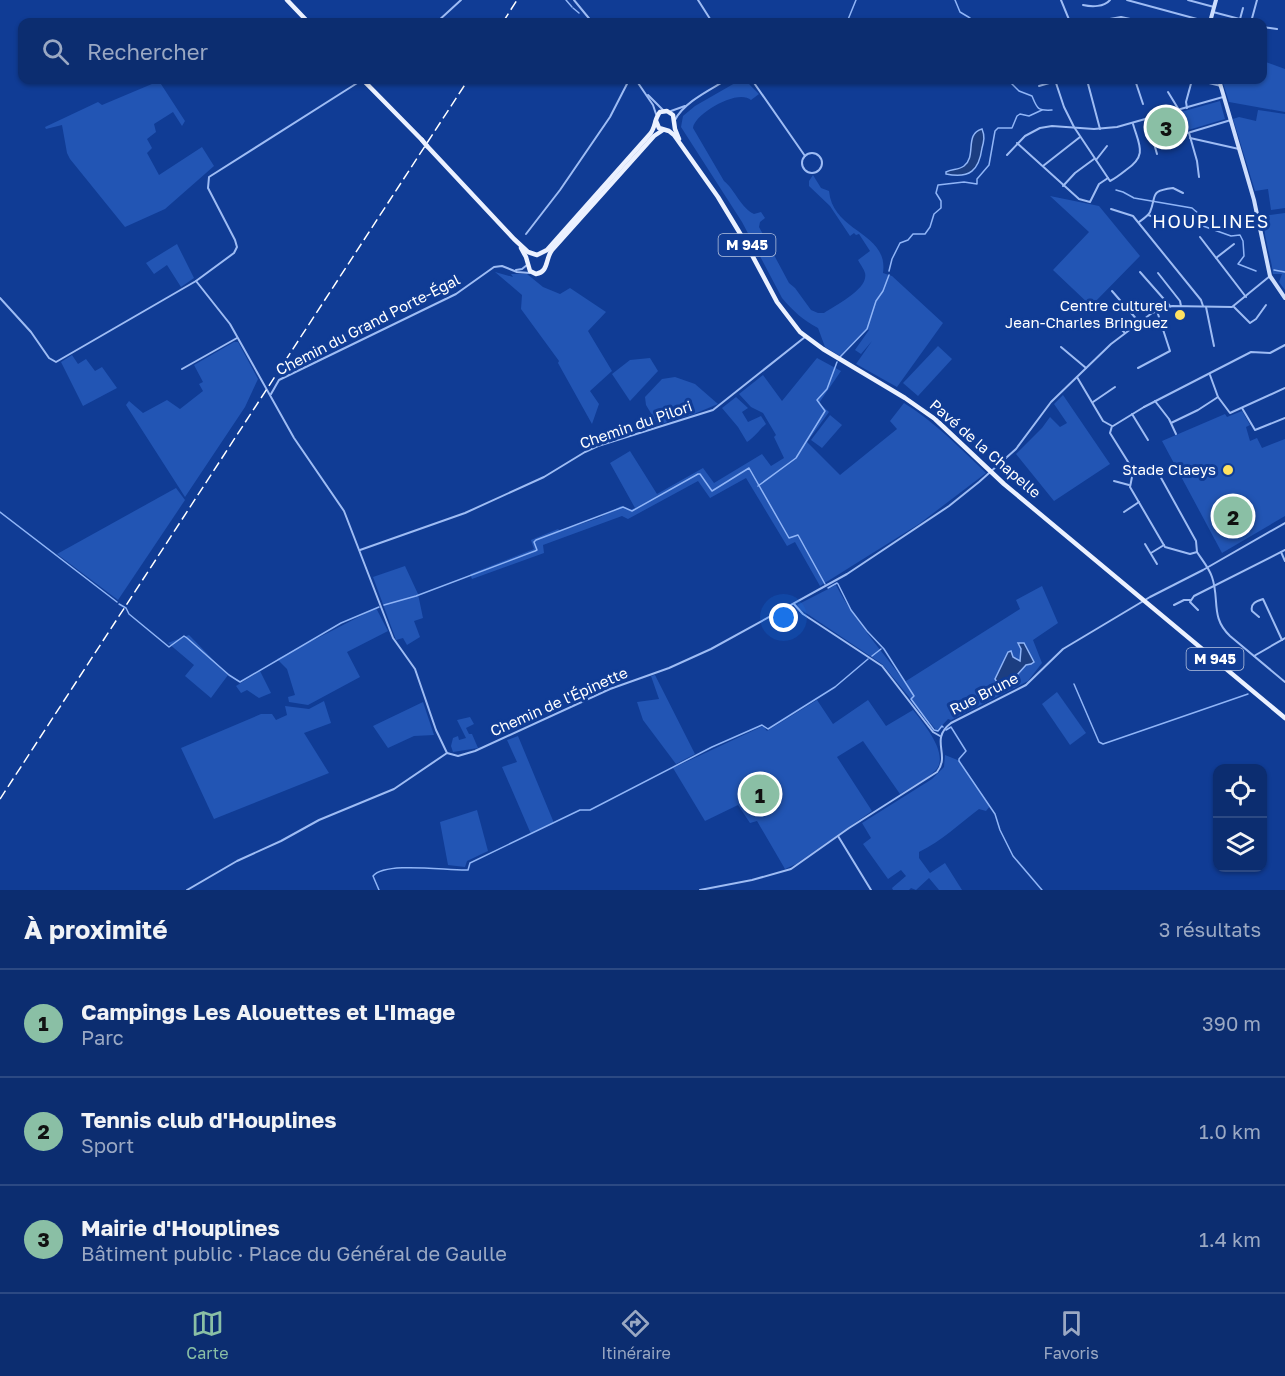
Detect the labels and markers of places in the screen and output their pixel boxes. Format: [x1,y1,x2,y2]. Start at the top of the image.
pin: 3 [1146,104,1186,150]
place label: Centre culturel Jean-Charles Bringuez [1005,296,1168,331]
marker: Centre culturel Jean-Charles Bringuez [1173,308,1187,322]
place label: Stade Claeys [1122,460,1216,478]
marker: Stade Claeys [1221,463,1235,477]
pin: 2 [1214,494,1252,538]
pin: 1 [740,772,780,816]

